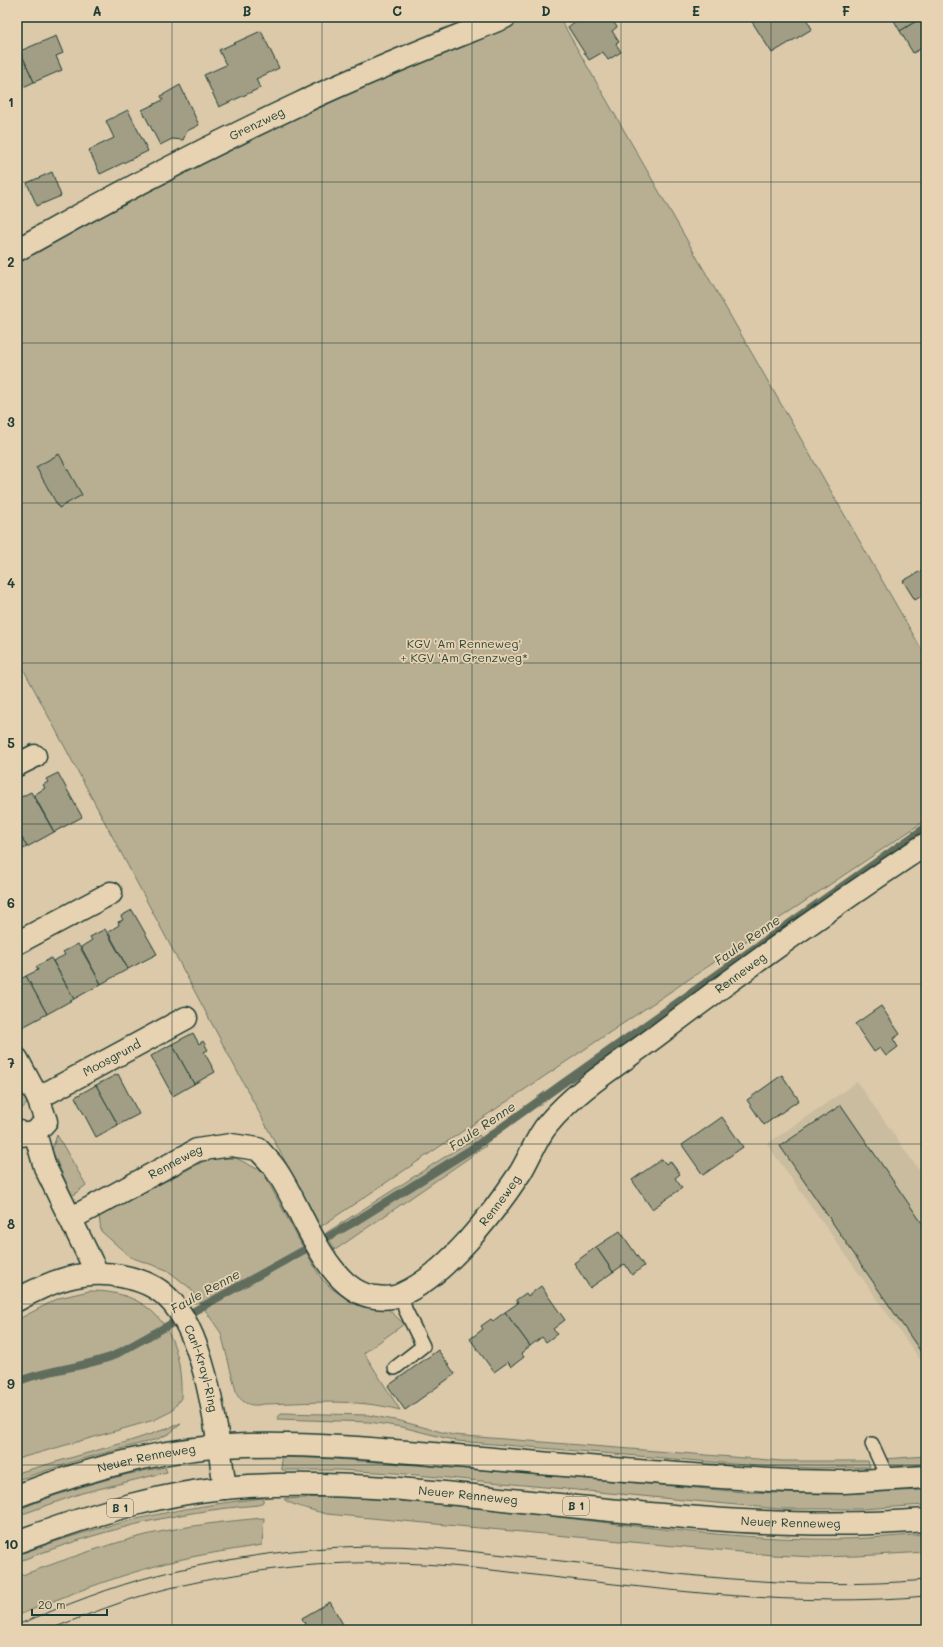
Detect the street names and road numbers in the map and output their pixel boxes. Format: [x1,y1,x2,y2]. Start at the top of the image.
street label: Grenzweg [226,103,287,143]
street label: Renneweg [711,948,769,996]
street label: Moosgrund [80,1035,144,1079]
street label: Renneweg [145,1140,203,1182]
street label: Renneweg [475,1171,523,1229]
street label: Carl-Krayl-Ring [181,1322,222,1413]
street label: Neuer Renneweg [95,1440,196,1476]
street label: Neuer Renneweg [418,1481,519,1508]
road number: B 1 [563,1497,589,1515]
road number: B 1 [107,1499,133,1517]
street label: Neuer Renneweg [740,1512,841,1531]

